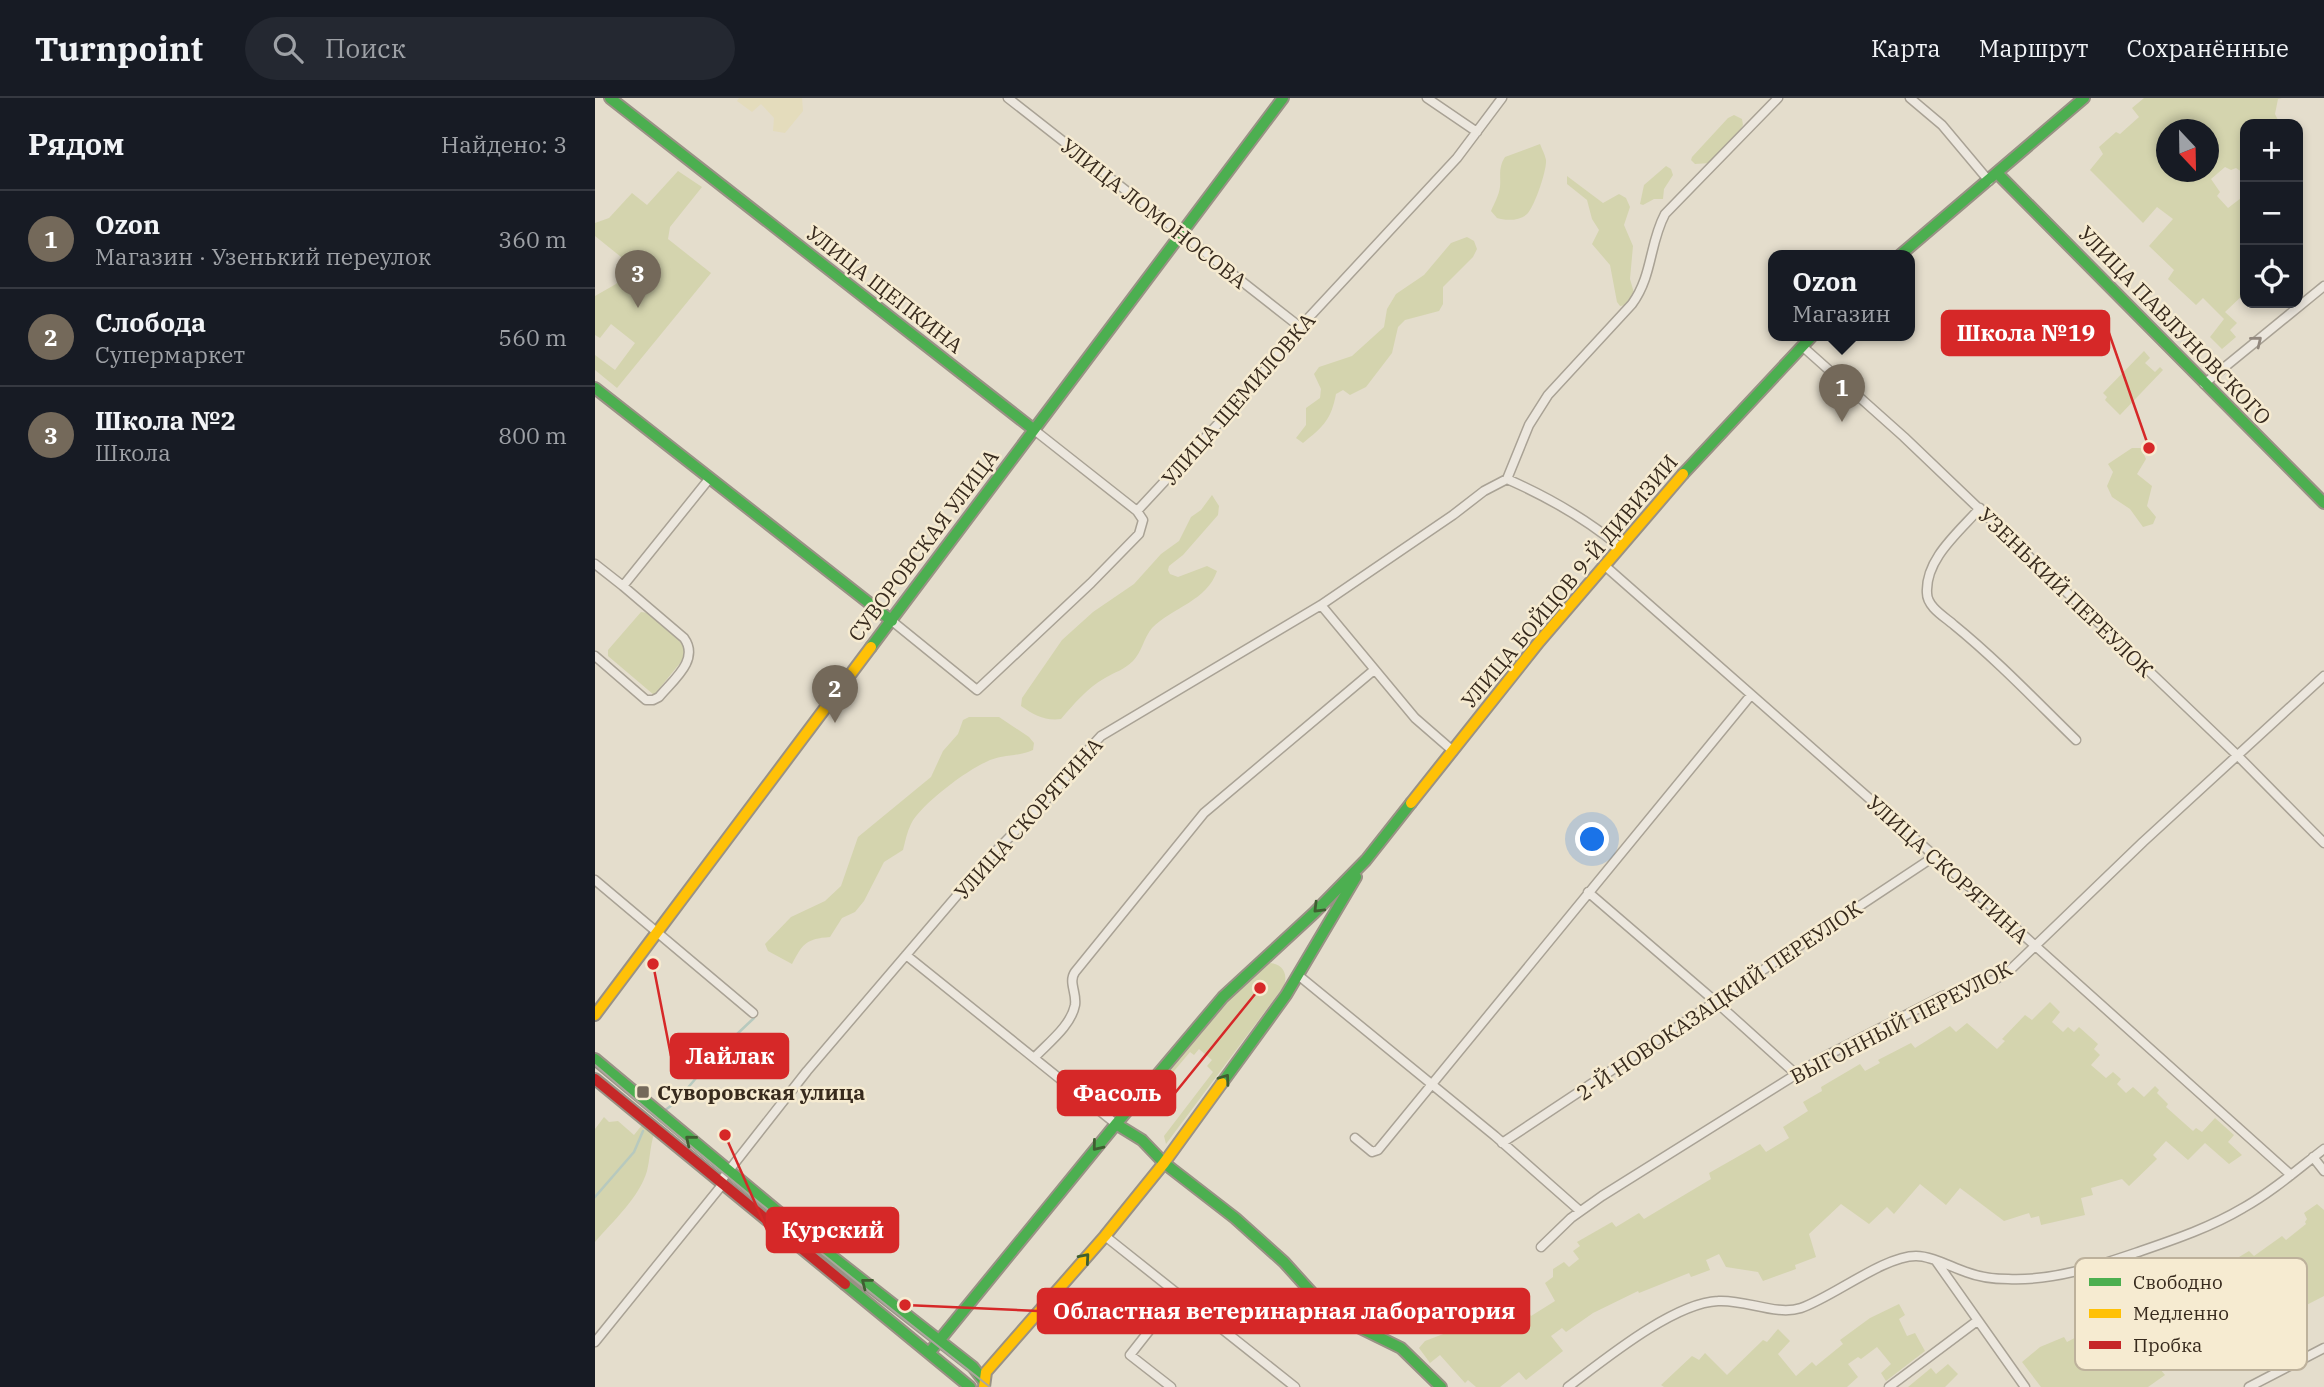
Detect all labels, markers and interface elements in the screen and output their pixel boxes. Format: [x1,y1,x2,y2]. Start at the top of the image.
search box [245,17,735,80]
text: Turnpoint [35,27,203,70]
icon: search [269,29,307,67]
text: Поиск [325,31,406,65]
text: Карта [1871,32,1941,64]
text: Маршрут [1979,32,2088,64]
text: Сохранённые [2126,32,2289,64]
north arrow [2156,119,2219,182]
map controls [2240,119,2303,308]
button: + [2240,119,2303,182]
text: Рядом [28,124,124,163]
text: Найдено: 3 [441,129,567,159]
street label: УЛИЦА ЛОМОНОСОВА [1055,131,1254,295]
button: − [2240,182,2303,245]
text: Ozon [95,207,160,241]
street label: УЛИЦА ЩЕПКИНА [801,219,970,359]
street label: УЛИЦА ПАВЛУНОВСКОГО [2072,220,2278,430]
text: 1 [44,224,58,254]
text: 360 m [498,224,567,254]
text: Магазин · Узенький переулок [95,241,431,271]
button: locate [2240,245,2303,308]
pin: 3 [615,250,661,308]
popup [1768,250,1915,341]
text: Ozon [1792,264,1857,298]
text: Магазин [1792,298,1891,328]
text: Слобода [95,305,206,339]
street label: УЛИЦА ЩЕМИЛОВКА [1155,306,1321,491]
callout: Школа №19 [1942,311,2109,355]
text: Школа №19 [1957,317,2095,347]
text: 2 [44,322,58,352]
text: 560 m [498,322,567,352]
one-way arrow [2249,336,2261,349]
text: Супермаркет [95,339,245,369]
pin: 1 [1819,364,1865,422]
text: Школа №2 [95,403,236,437]
text: 3 [44,420,58,450]
text: 800 m [498,420,567,450]
text: Школа [95,437,171,467]
street label: СУВОРОВСКАЯ УЛИЦА [841,443,1005,647]
street label: УЛИЦА БОЙЦОВ 9-Й ДИВИЗИИ [1455,448,1683,714]
street label: УЗЕНЬКИЙ ПЕРЕУЛОК [1972,501,2160,684]
pin: 2 [812,665,858,723]
street label: УЛИЦА СКОРЯТИНА [948,731,1109,905]
street label: УЛИЦА СКОРЯТИНА [1861,789,2035,950]
your location [1575,822,1609,856]
street label: 2-Й НОВОКАЗАЦКИЙ ПЕРЕУЛОК [1571,893,1868,1106]
one-way arrow [1314,900,1327,913]
street label: ВЫГОННЫЙ ПЕРЕУЛОК [1785,954,2017,1090]
callout: Лайлак [671,1034,788,1078]
text: Лайлак [686,1040,774,1070]
callout: Фасоль [1058,1071,1175,1115]
one-way arrow [1217,1074,1229,1087]
text: Фасоль [1073,1077,1161,1107]
place label: Суворовская улица [657,1078,865,1106]
marker: Суворовская улица [635,1084,651,1100]
one-way arrow [685,1135,697,1148]
one-way arrow [1093,1139,1106,1151]
callout: Курский [767,1208,898,1252]
text: Курский [782,1214,884,1244]
one-way arrow [1077,1254,1089,1267]
legend [2075,1258,2307,1370]
text: Свободно [2133,1270,2223,1294]
one-way arrow [862,1279,875,1291]
callout: Областная ветеринарная лаборатория [1038,1289,1529,1333]
text: Областная ветеринарная лаборатория [1053,1295,1515,1325]
text: Медленно [2133,1301,2229,1325]
text: Пробка [2133,1333,2202,1357]

